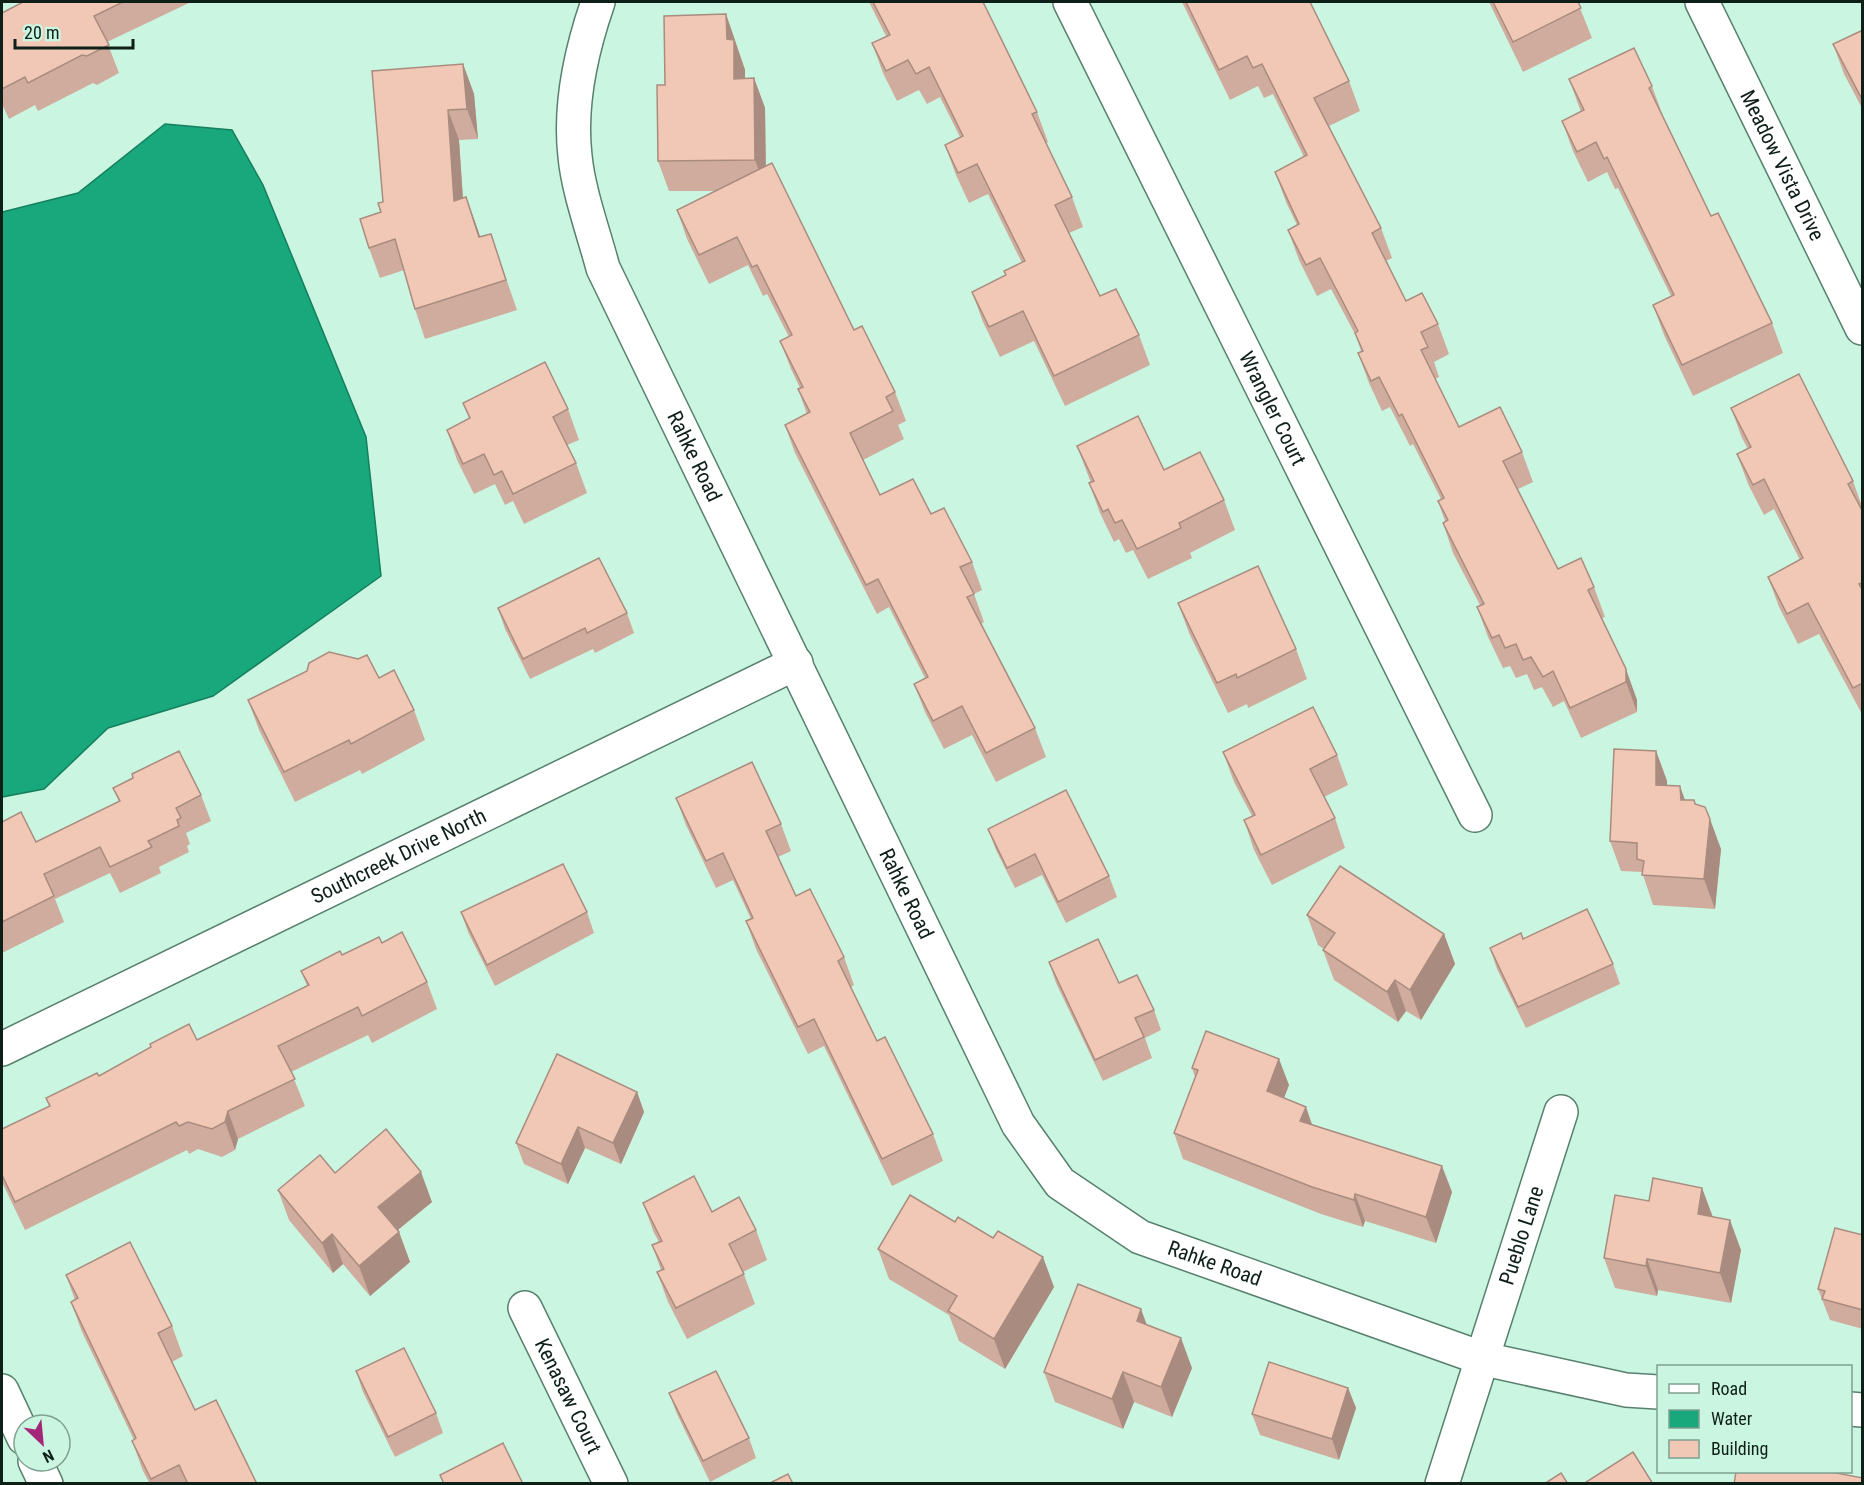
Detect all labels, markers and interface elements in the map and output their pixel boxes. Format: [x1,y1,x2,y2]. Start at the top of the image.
scale bar [15,12,134,50]
text: 20 m [24,22,59,43]
street label: Meadow Vista Drive [1735,86,1829,245]
street label: Wrangler Court [1234,348,1311,469]
street label: Rahke Road [662,407,726,506]
street label: Southcreek Drive North [307,804,490,909]
street label: Rahke Road [874,845,938,943]
street label: Pueblo Lane [1495,1183,1549,1288]
street label: Rahke Road [1165,1236,1265,1291]
street label: Kenasaw Court [530,1335,606,1458]
legend [1657,1365,1852,1473]
text: Road [1711,1378,1747,1399]
text: Water [1711,1408,1753,1429]
north arrow [12,1413,72,1473]
text: Building [1711,1438,1768,1459]
text: N [40,1445,57,1467]

